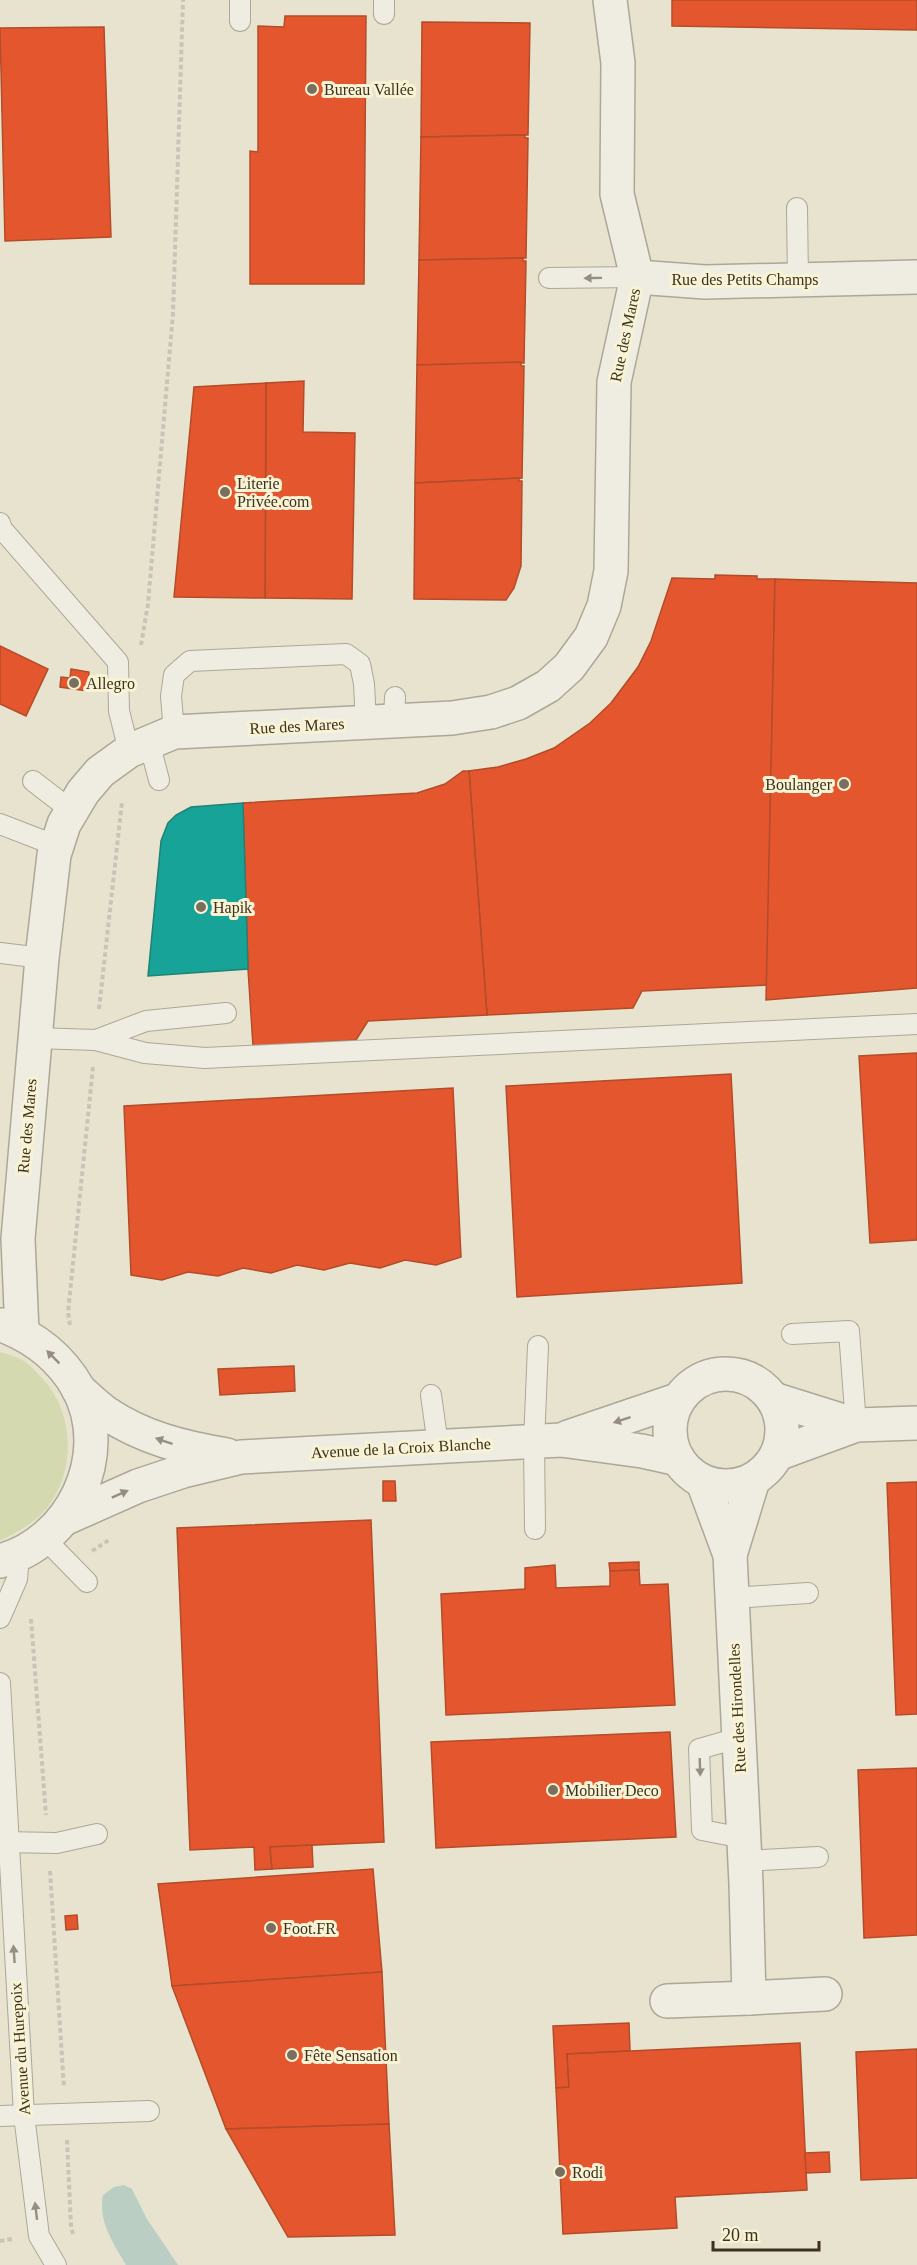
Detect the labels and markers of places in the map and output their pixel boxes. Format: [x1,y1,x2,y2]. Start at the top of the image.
place label: Bureau Vallée [324,81,414,98]
marker: Bureau Vallée [305,82,319,96]
place label: Literie Privée.com [237,475,310,510]
marker: Literie Privée.com [218,485,232,499]
place label: Allegro [86,675,135,693]
marker: Allegro [67,676,81,690]
place label: Boulanger [765,776,833,794]
marker: Boulanger [837,777,851,791]
place label: Hapik [213,899,252,917]
marker: Hapik [194,900,208,914]
place label: Mobilier Deco [565,1782,659,1799]
marker: Mobilier Deco [546,1783,560,1797]
place label: Foot.FR [283,1920,336,1937]
marker: Foot.FR [264,1921,278,1935]
place label: Fête Sensation [304,2047,398,2064]
marker: Fête Sensation [285,2048,299,2062]
place label: Rodi [572,2164,604,2181]
marker: Rodi [553,2165,567,2179]

